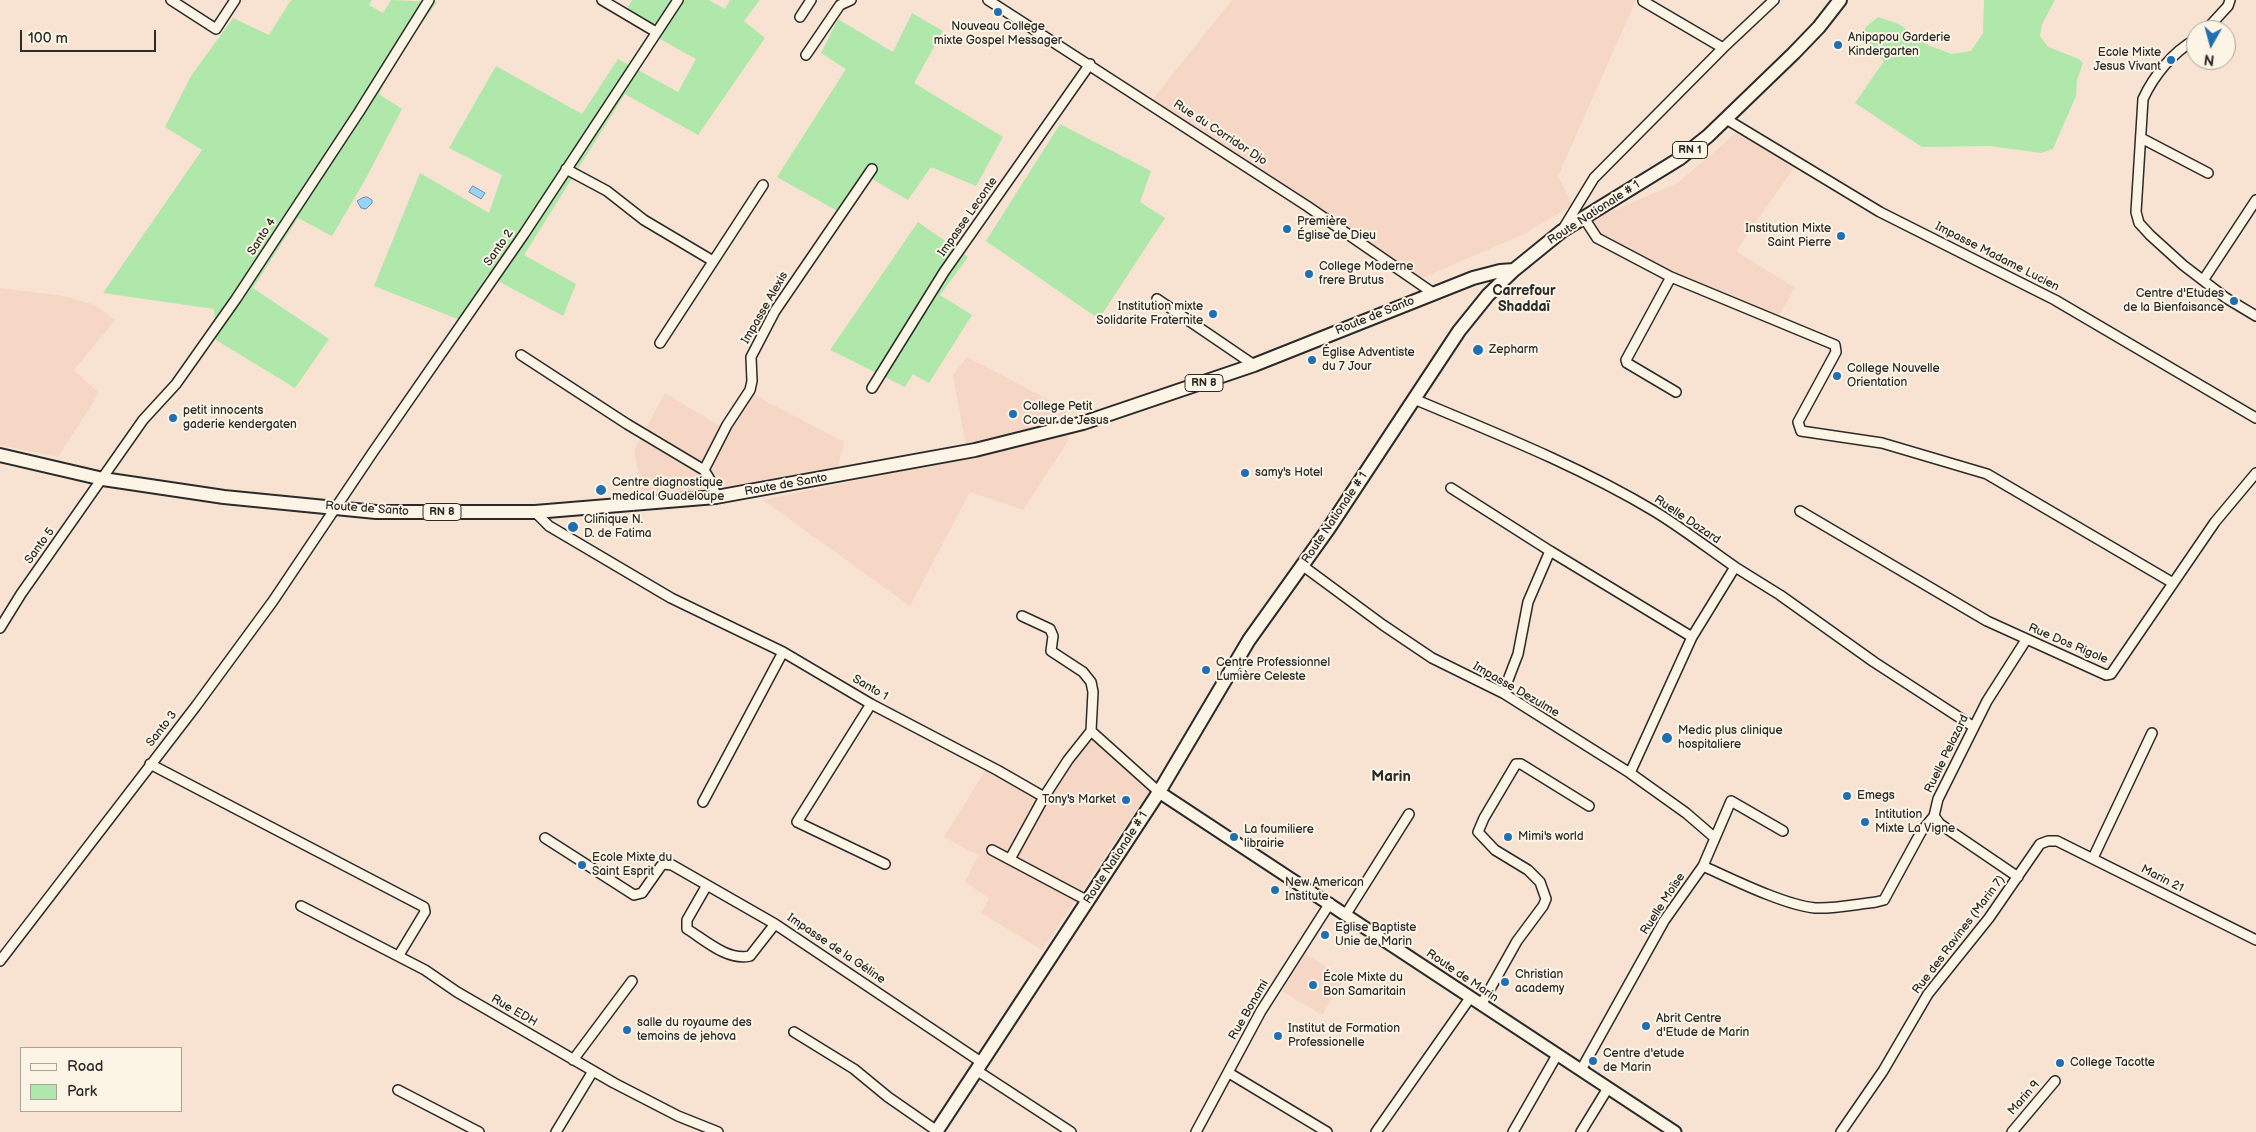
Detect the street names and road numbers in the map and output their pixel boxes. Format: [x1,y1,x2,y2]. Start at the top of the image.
street label: Rue du Corridor Djo [1170,97,1270,169]
road number: RN 1 [1672,142,1708,158]
street label: Impasse Leconte [935,174,1001,260]
street label: Route Nationale # 1 [1545,178,1643,248]
street label: Santo 4 [245,216,279,258]
street label: Impasse Madame Lucien [1933,219,2061,295]
street label: Santo 2 [481,227,517,269]
street label: Impasse Alexis [739,269,791,347]
street label: Route de Santo [1333,294,1417,338]
road number: RN 8 [1185,374,1223,392]
street label: Route Nationale # 1 [1299,470,1371,566]
street label: Route de Santo [743,471,829,499]
street label: Ruelle Dazard [1651,493,1723,547]
street label: Route de Santo [325,499,409,519]
road number: RN 8 [423,504,461,520]
street label: Santo 5 [22,525,58,567]
street label: Rue Dos Rigole [2026,621,2110,667]
street label: Impasse Dezulme [1470,659,1562,721]
street label: Santo 1 [850,672,890,704]
street label: Santo 3 [144,708,180,750]
street label: Ruelle Pelazard [1922,713,1972,795]
street label: Route Nationale # 1 [1081,809,1151,907]
street label: Marin 21 [2138,862,2186,896]
street label: Ruelle Moïse [1638,870,1688,938]
street label: Rue des Ravines (Marin 7) [1910,873,2008,997]
street label: Impasse de la Géline [784,911,888,987]
street label: Route de Marin [1423,947,1501,1005]
street label: Rue Bonami [1226,977,1272,1043]
street label: Rue EDH [488,992,540,1030]
street label: Marin 9 [2005,1078,2043,1118]

